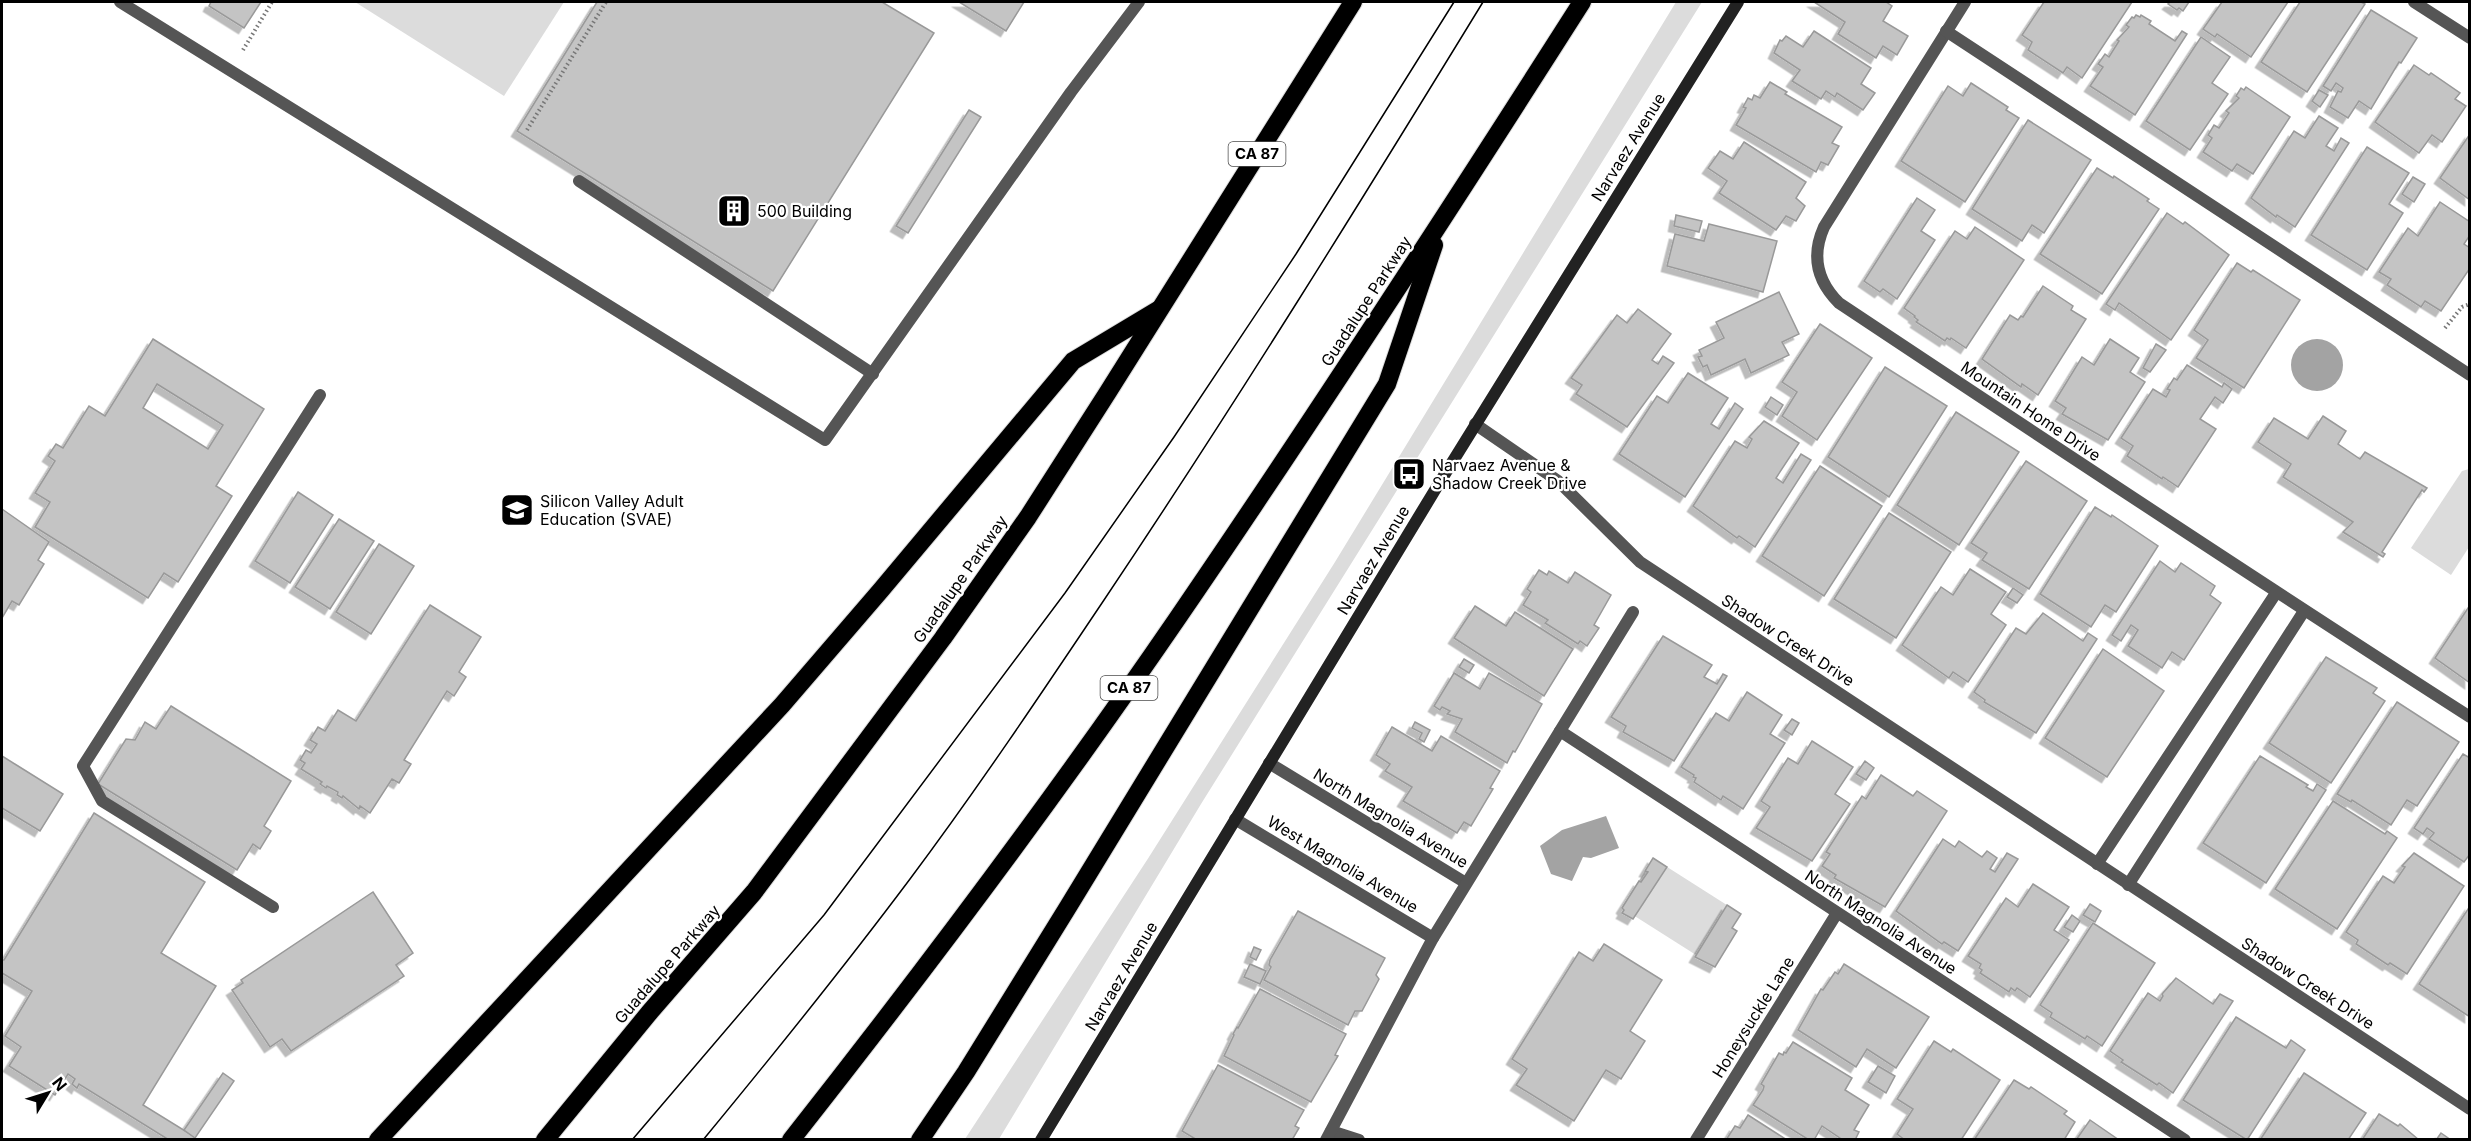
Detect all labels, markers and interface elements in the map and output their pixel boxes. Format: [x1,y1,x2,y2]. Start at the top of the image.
street label: Narvaez Avenue [1587,89,1669,205]
road number: CA 87 [1228,142,1286,166]
building icon: 500 Building [716,193,752,229]
place label: 500 Building [757,201,852,221]
street label: Guadalupe Parkway [1316,232,1416,370]
street label: Mountain Home Drive [1957,357,2105,465]
place label: Narvaez Avenue & Shadow Creek Drive [1432,455,1587,493]
bus stop icon: Narvaez Avenue & Shadow Creek Drive [1391,456,1427,492]
place label: Silicon Valley Adult Education (SVAE) [540,491,684,529]
school or university icon: Silicon Valley Adult Education (SVAE) [499,492,535,528]
street label: Narvaez Avenue [1333,502,1413,618]
street label: Guadalupe Parkway [908,511,1012,647]
street label: Shadow Creek Drive [1718,590,1858,690]
road number: CA 87 [1100,676,1158,700]
street label: North Magnolia Avenue [1310,764,1472,872]
street label: West Magnolia Avenue [1264,811,1422,917]
street label: North Magnolia Avenue [1801,865,1961,979]
street label: Guadalupe Parkway [610,900,724,1028]
street label: Narvaez Avenue [1081,918,1161,1034]
street label: Shadow Creek Drive [2238,933,2378,1033]
street label: Honeysuckle Lane [1708,953,1798,1081]
north arrow [18,1063,78,1123]
text: N [48,1073,71,1095]

